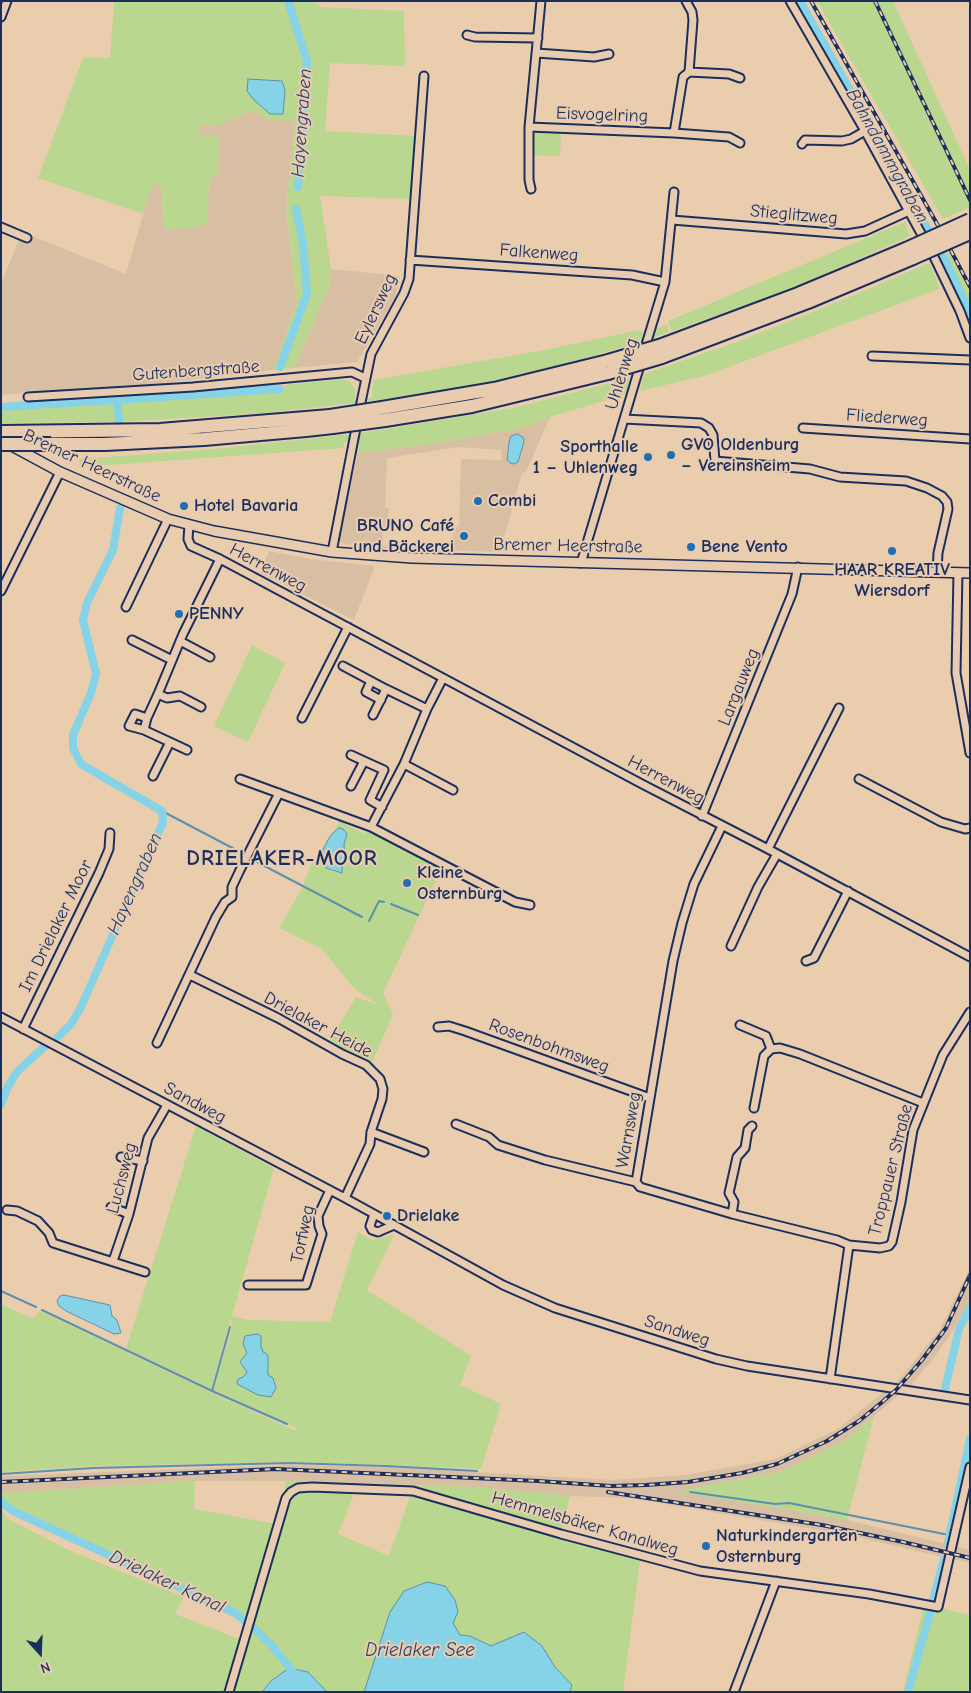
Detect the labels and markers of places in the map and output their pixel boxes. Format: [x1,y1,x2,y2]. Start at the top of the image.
place label: GVO Oldenburg – Vereinsheim [681,434,800,476]
place label: Sporthalle 1 – Uhlenweg [533,436,638,478]
marker: GVO Oldenburg – Vereinsheim [665,449,677,461]
marker: Sporthalle 1 – Uhlenweg [642,451,654,463]
place label: Combi [488,490,536,512]
place label: Hotel Bavaria [194,495,298,517]
marker: Combi [472,495,484,507]
marker: Hotel Bavaria [178,500,190,512]
place label: BRUNO Café und Bäckerei [353,515,454,558]
marker: BRUNO Café und Bäckerei [458,530,470,542]
place label: Bene Vento [701,536,788,558]
marker: Bene Vento [685,541,697,553]
marker: HAAR KREATIV Wiersdorf [886,545,898,557]
place label: HAAR KREATIV Wiersdorf [834,559,950,602]
place label: PENNY [189,603,244,625]
marker: PENNY [173,608,185,620]
place label: Kleine Osternburg [417,862,503,904]
marker: Kleine Osternburg [401,877,413,889]
place label: Drielake [397,1205,459,1227]
marker: Drielake [381,1210,393,1222]
place label: Naturkindergarten Osternburg [716,1525,858,1568]
marker: Naturkindergarten Osternburg [700,1540,712,1552]

